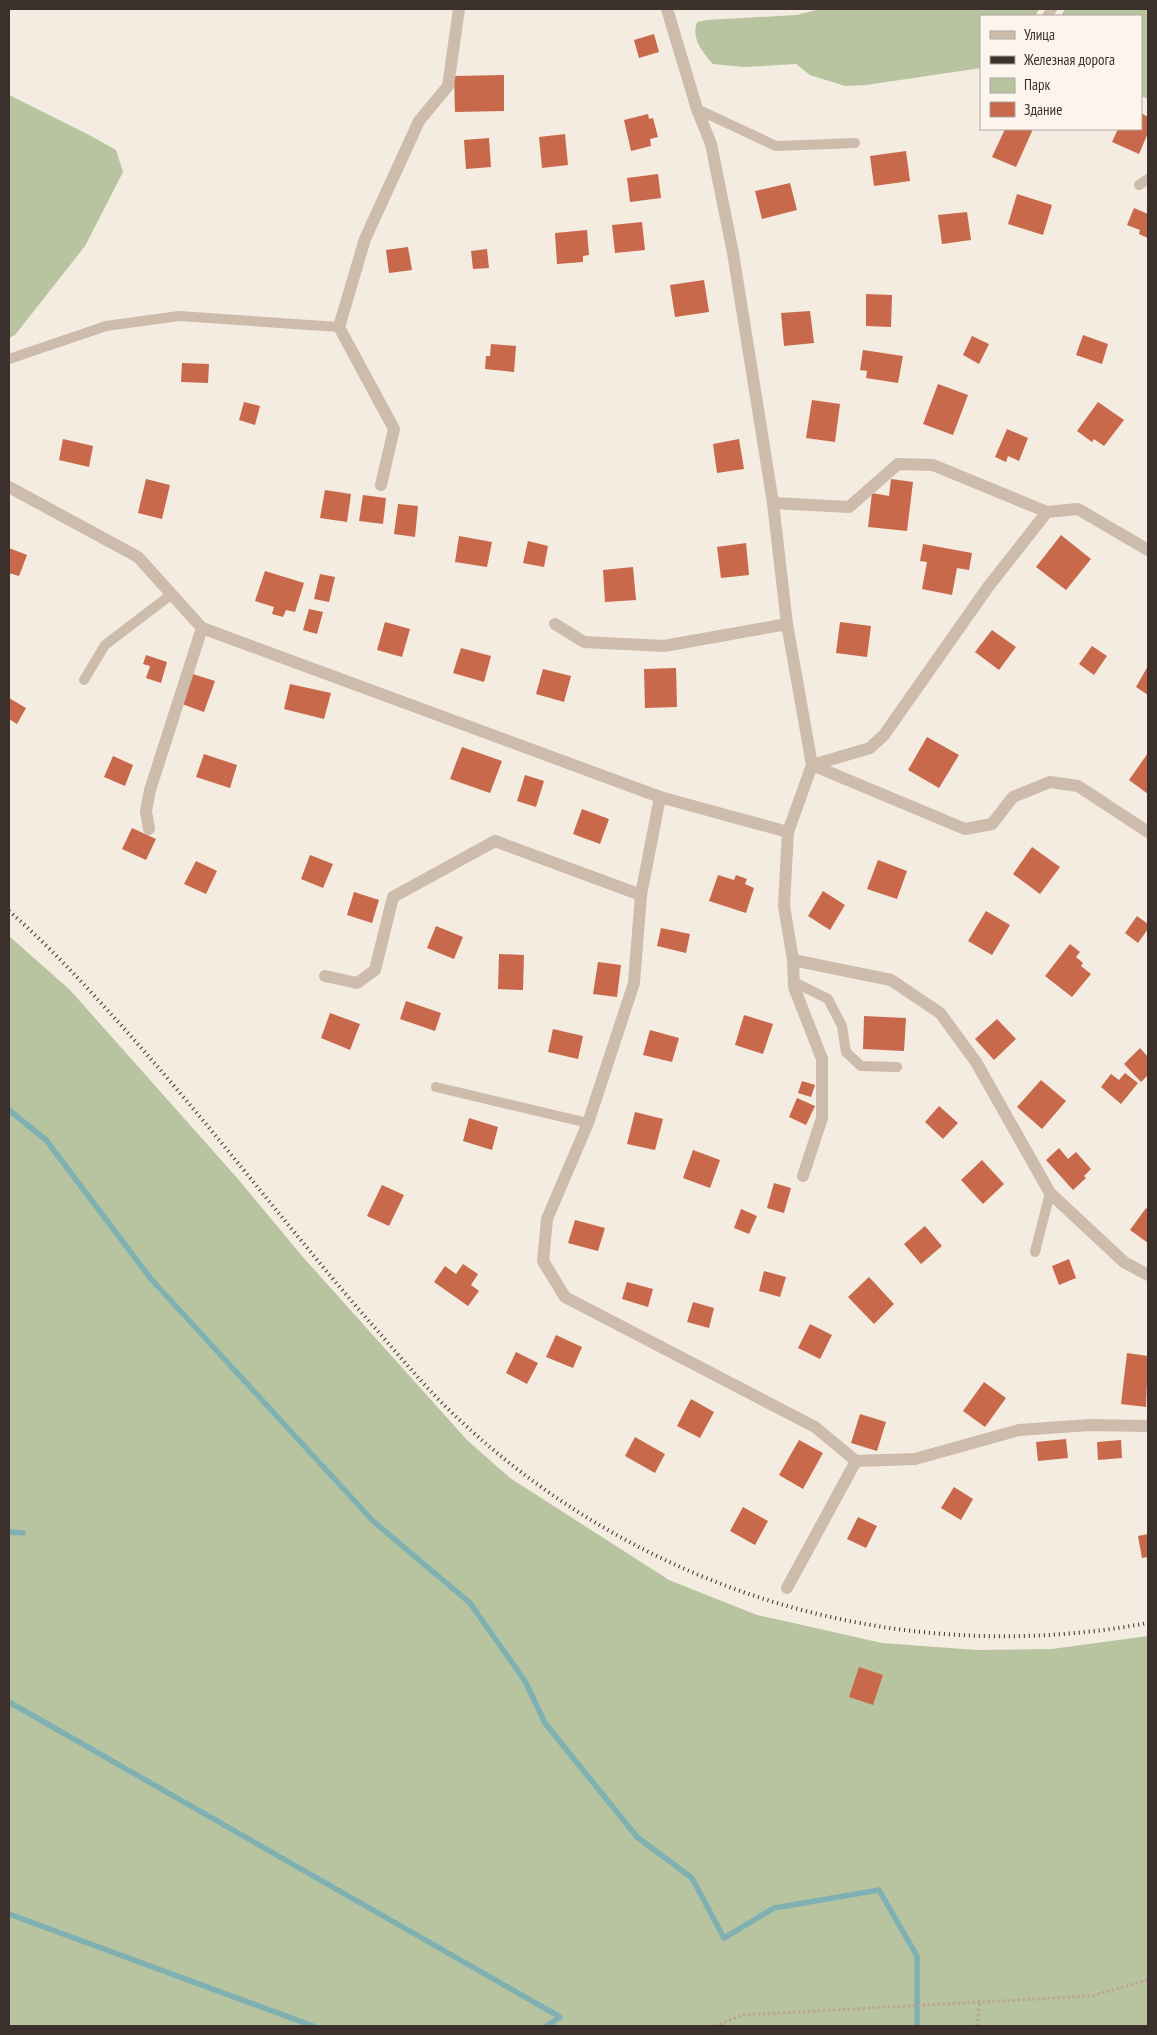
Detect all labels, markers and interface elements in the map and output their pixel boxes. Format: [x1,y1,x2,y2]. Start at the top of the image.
legend [980,15,1142,130]
text: Улица [1024,25,1055,44]
text: Железная дорога [1023,50,1115,69]
text: Парк [1024,75,1050,94]
text: Здание [1024,100,1062,119]

